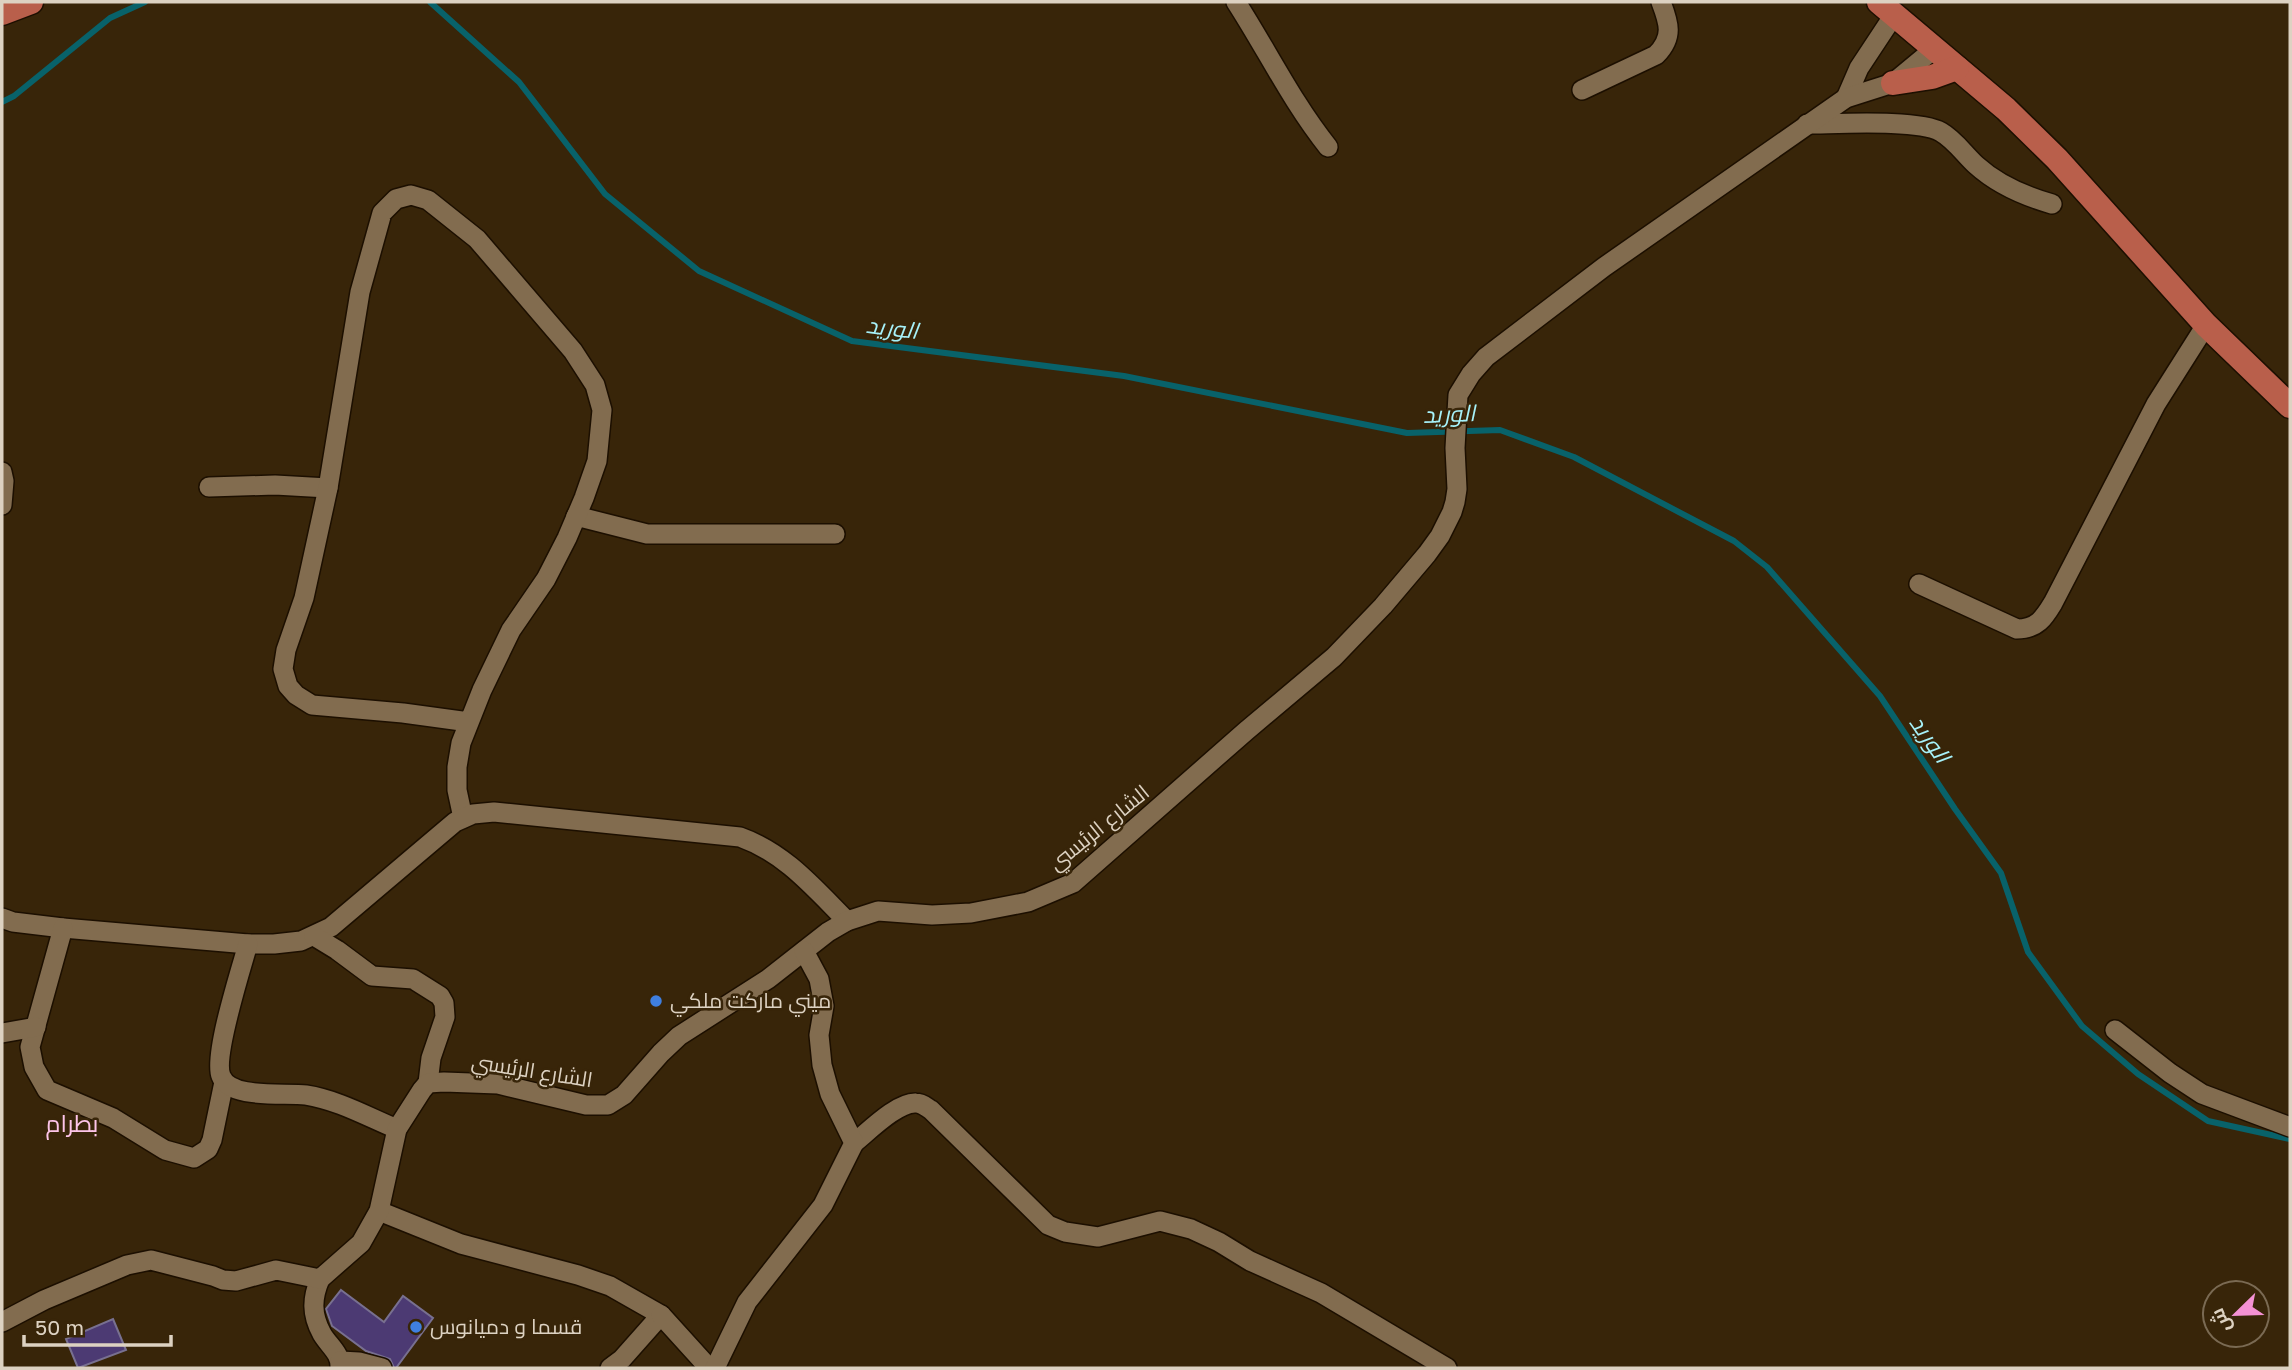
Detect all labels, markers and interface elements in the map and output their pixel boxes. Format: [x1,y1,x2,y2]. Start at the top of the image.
water label: الوريد [864,310,922,345]
water label: الوريد [1422,398,1478,429]
water label: الوريد [1904,709,1959,771]
street label: الشارع الرئيسي [1043,779,1156,878]
place label: ميني ماركت ملكي [670,987,831,1017]
marker: ميني ماركت ملكي [648,993,664,1009]
street label: الشارع الرئيسي [469,1048,595,1095]
district label: بطرام [45,1108,99,1140]
north arrow [2201,1279,2271,1349]
scale bar [24,1304,172,1348]
text: ش [2205,1305,2236,1337]
place label: قسما و دميانوس [430,1313,582,1340]
text: 50 m [35,1314,84,1340]
marker: قسما و دميانوس [408,1319,424,1335]

